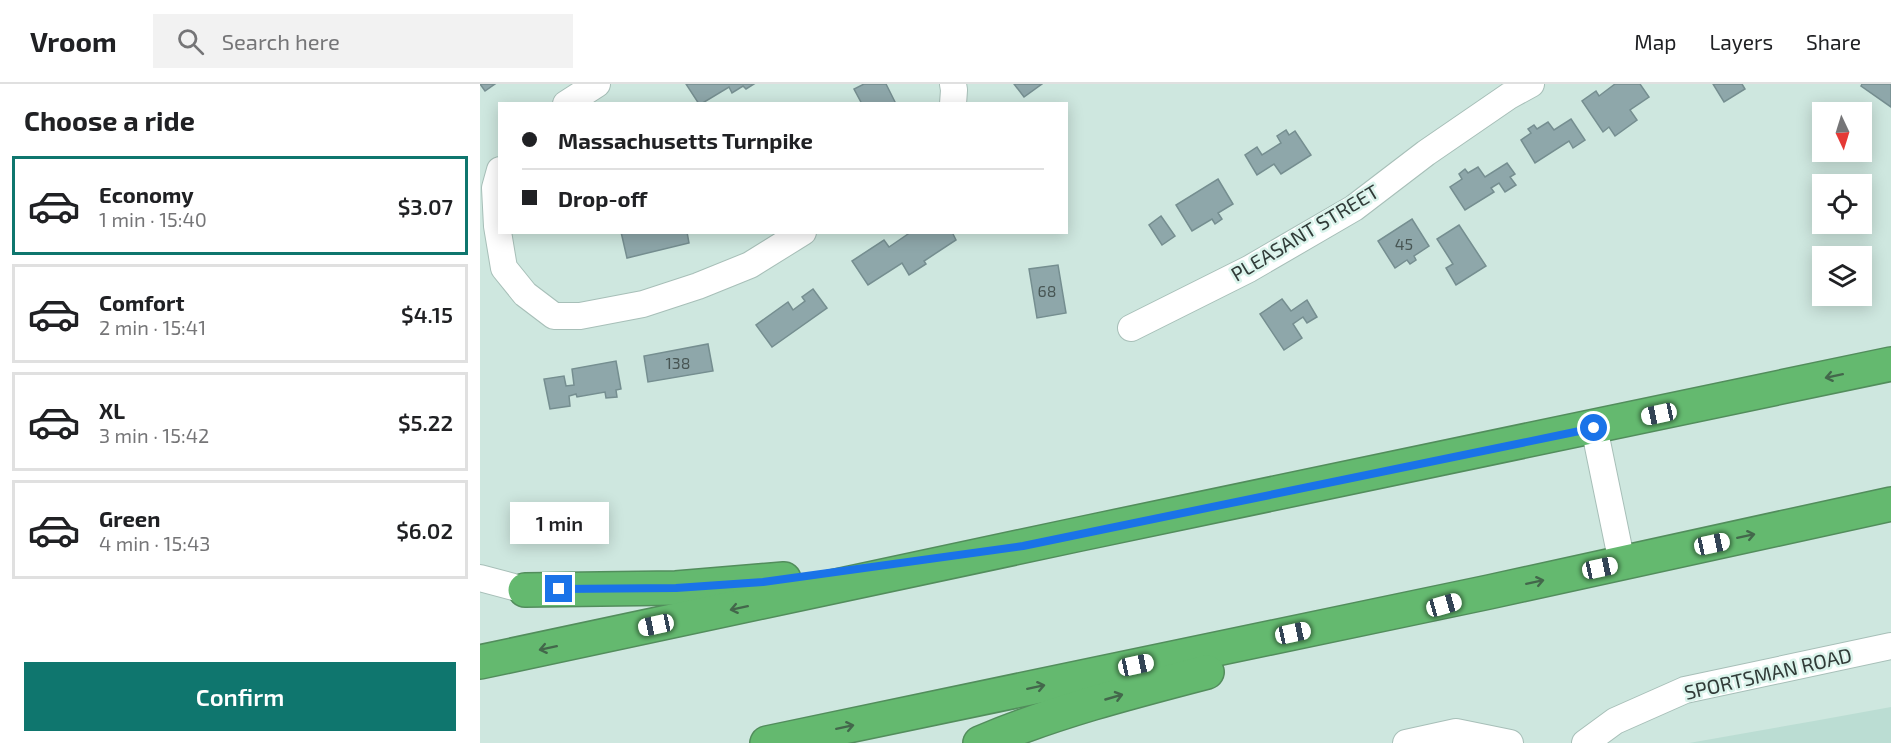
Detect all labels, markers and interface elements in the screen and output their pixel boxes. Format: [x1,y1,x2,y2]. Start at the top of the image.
search box [153,14,573,68]
text: Vroom [30,24,117,58]
icon: search [174,25,207,58]
text: Search here [222,28,340,54]
text: Map [1634,29,1676,54]
text: Layers [1709,29,1773,54]
text: Share [1806,29,1861,54]
north arrow [1812,102,1872,162]
map controls [1812,102,1872,306]
text: Choose a ride [24,104,195,136]
text: Massachusetts Turnpike [558,127,813,153]
button: locate [1812,174,1872,234]
street label: PLEASANT STREET [1226,178,1383,286]
icon: car [27,179,81,233]
text: Economy [99,181,194,207]
text: Drop-off [558,185,647,211]
text: $3.07 [398,193,453,219]
text: 1 min · 15:40 [99,207,207,231]
house number: 45 [1395,234,1413,253]
button: layers [1812,246,1872,306]
house number: 68 [1038,281,1056,300]
icon: car [27,287,81,341]
text: Comfort [99,289,184,315]
text: $4.15 [401,301,453,327]
text: 2 min · 15:41 [99,315,206,339]
house number: 138 [666,353,690,372]
one-way arrow [1825,371,1844,382]
icon: car [27,395,81,449]
text: XL [99,397,125,423]
car [1640,401,1678,427]
text: $5.22 [398,409,453,435]
route start [1580,414,1607,441]
text: 3 min · 15:42 [99,423,209,447]
callout: 1 min [509,502,608,544]
icon: car [27,503,81,557]
text: Green [99,505,161,531]
text: 1 min [536,511,583,535]
text: $6.02 [396,517,453,543]
one-way arrow [1736,530,1755,541]
text: 4 min · 15:43 [99,531,210,555]
car [1693,531,1731,557]
car [1581,555,1619,581]
route end [545,575,572,602]
one-way arrow [1525,576,1544,587]
car [1424,591,1464,619]
one-way arrow [730,602,749,614]
car [637,612,675,638]
car [1274,620,1312,646]
street label: SPORTSMAN ROAD [1682,642,1854,704]
one-way arrow [539,643,558,654]
car [1117,652,1155,678]
button: Confirm [24,662,456,731]
one-way arrow [1026,680,1045,692]
one-way arrow [1105,691,1124,702]
one-way arrow [835,720,854,732]

